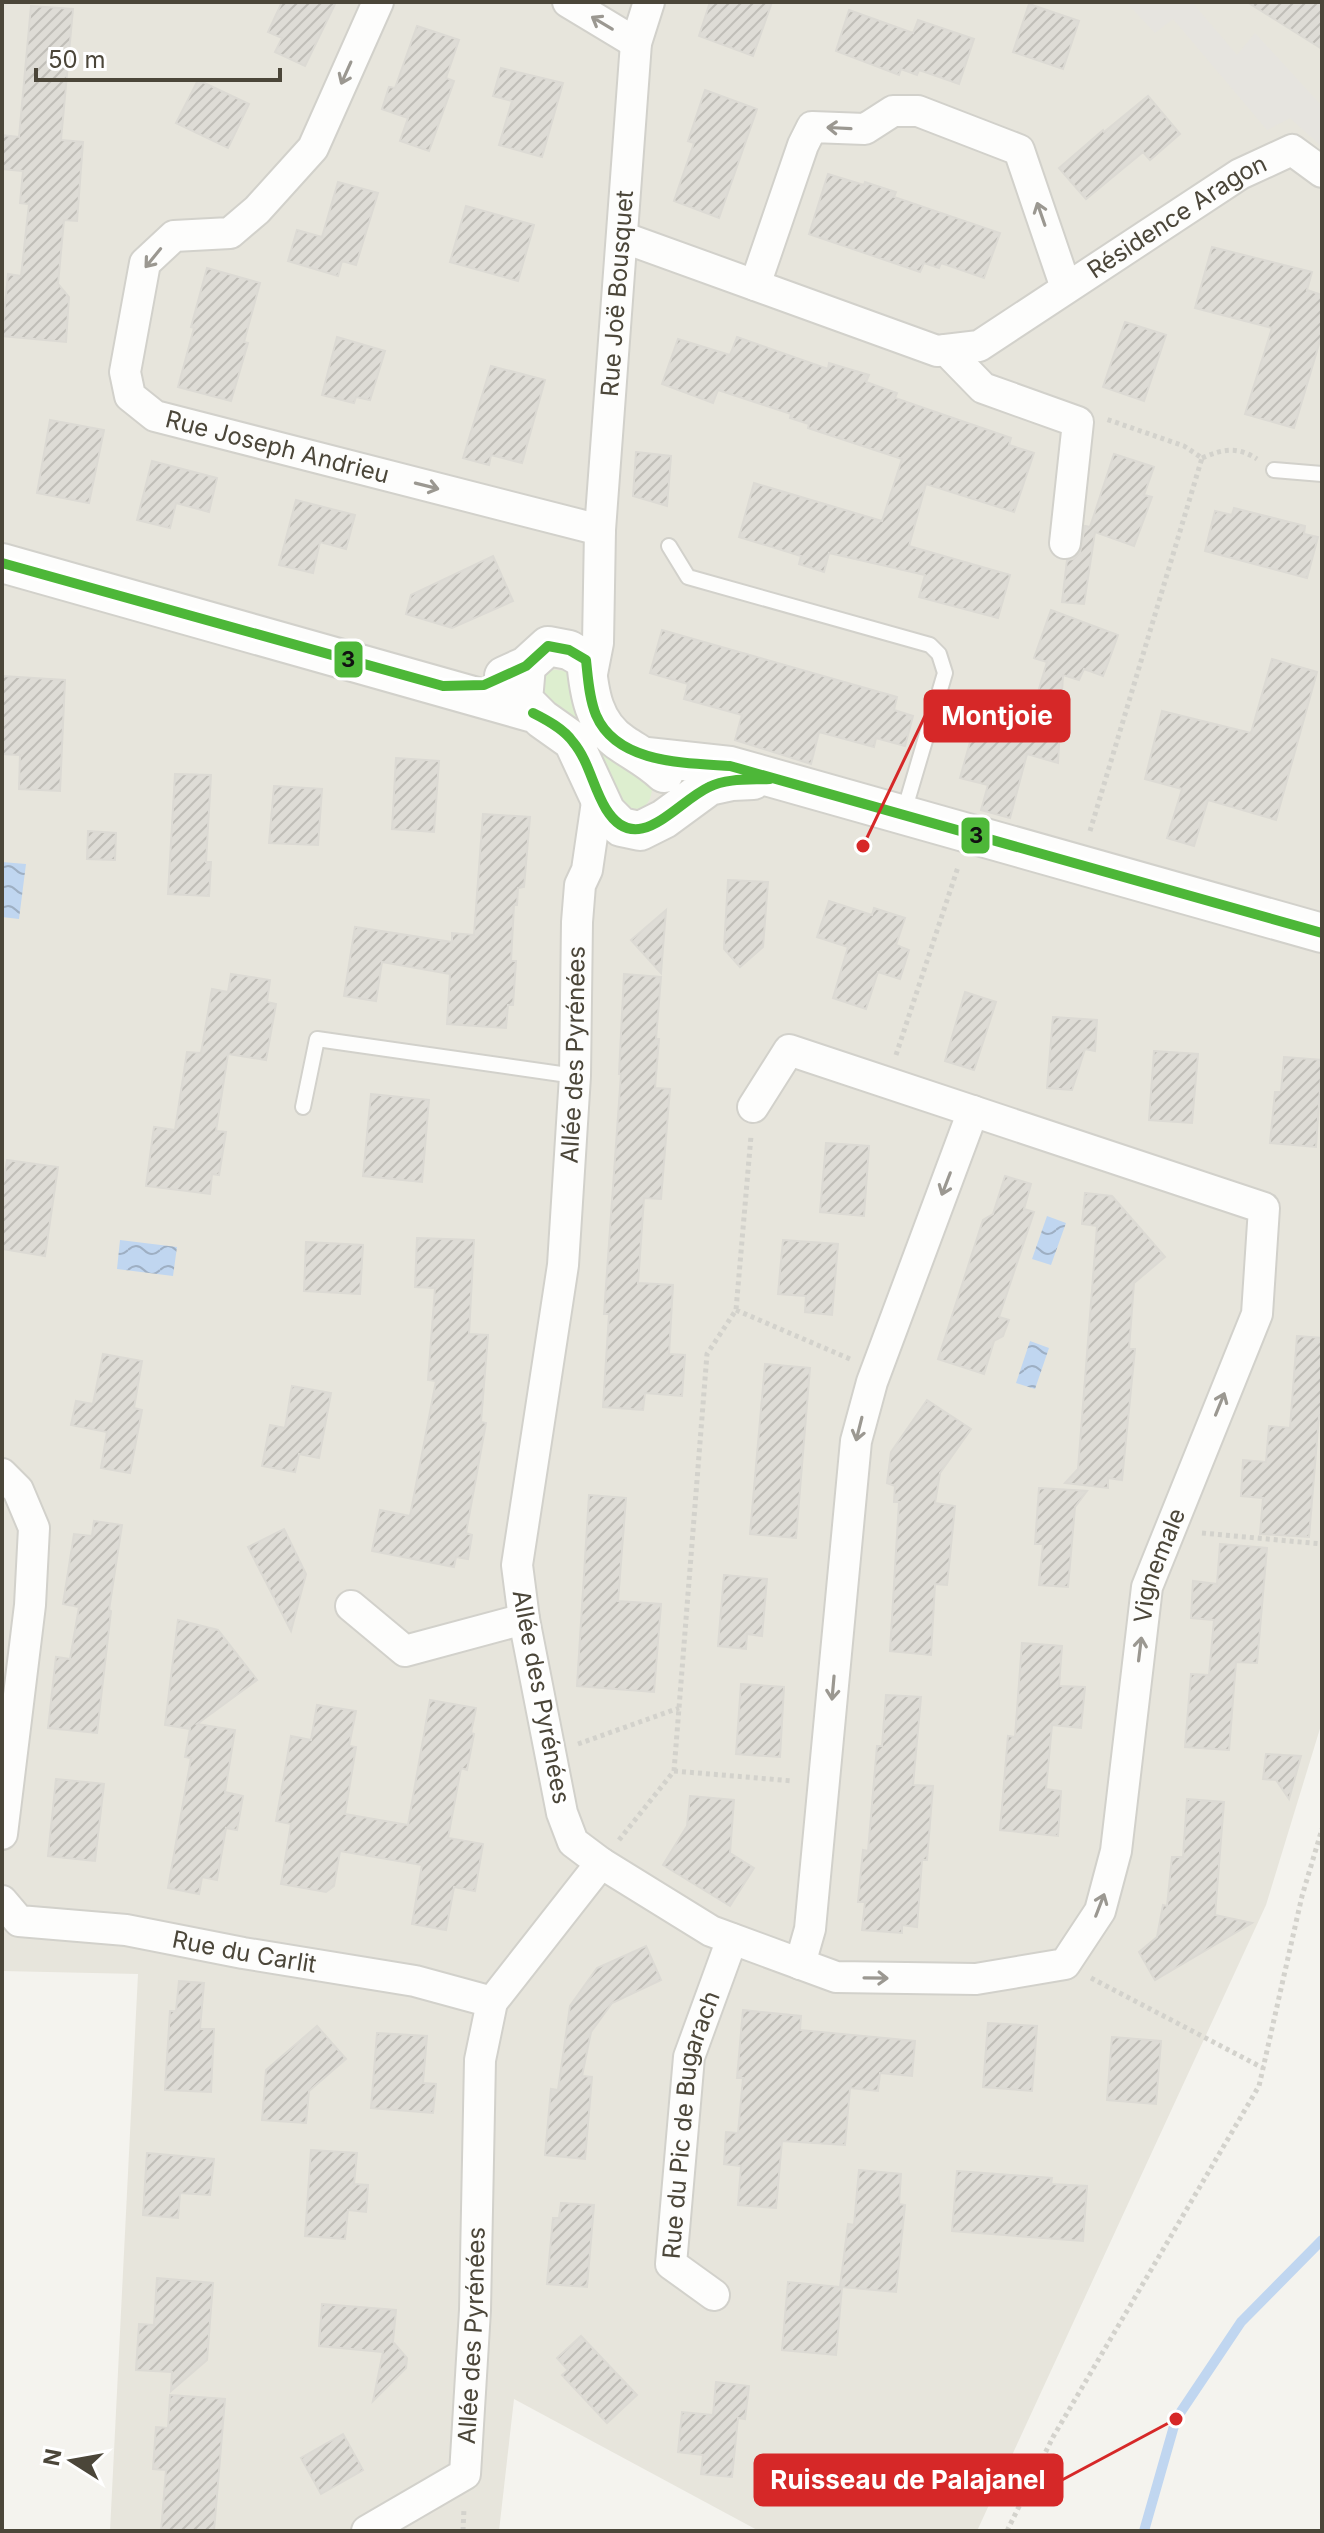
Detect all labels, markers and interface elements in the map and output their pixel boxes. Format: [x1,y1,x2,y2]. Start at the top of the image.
one-way arrow [591,14,614,30]
scale bar [36,32,280,82]
text: 50 m [48,45,106,74]
one-way arrow [338,61,353,85]
one-way arrow [826,120,853,135]
street label: Résidence Aragon [1082,149,1271,284]
street label: Rue Joë Bousquet [595,189,639,398]
one-way arrow [1032,202,1047,227]
one-way arrow [144,248,162,269]
street label: Rue Joseph Andrieu [162,404,392,489]
one-way arrow [413,479,439,494]
line badge: 3 [333,640,364,679]
text: 3 [341,646,355,672]
callout: Montjoie [925,691,1069,741]
text: Montjoie [941,700,1053,731]
line badge: 3 [960,816,991,855]
text: 3 [969,822,983,848]
street label: Allée des Pyrénées [554,946,591,1164]
one-way arrow [938,1171,952,1196]
one-way arrow [1214,1392,1229,1416]
one-way arrow [851,1416,866,1442]
street label: Vignemale [1128,1504,1191,1624]
street label: Allée des Pyrénées [507,1587,576,1806]
one-way arrow [1133,1637,1148,1662]
one-way arrow [825,1674,840,1700]
one-way arrow [1094,1893,1108,1918]
street label: Rue du Carlit [170,1924,319,1979]
one-way arrow [862,1970,889,1986]
street label: Rue du Pic de Bugarach [657,1987,726,2260]
street label: Allée des Pyrénées [452,2227,491,2445]
north arrow [32,2421,112,2501]
text: N [38,2446,67,2468]
callout: Ruisseau de Palajanel [755,2455,1062,2505]
text: Ruisseau de Palajanel [770,2464,1046,2495]

